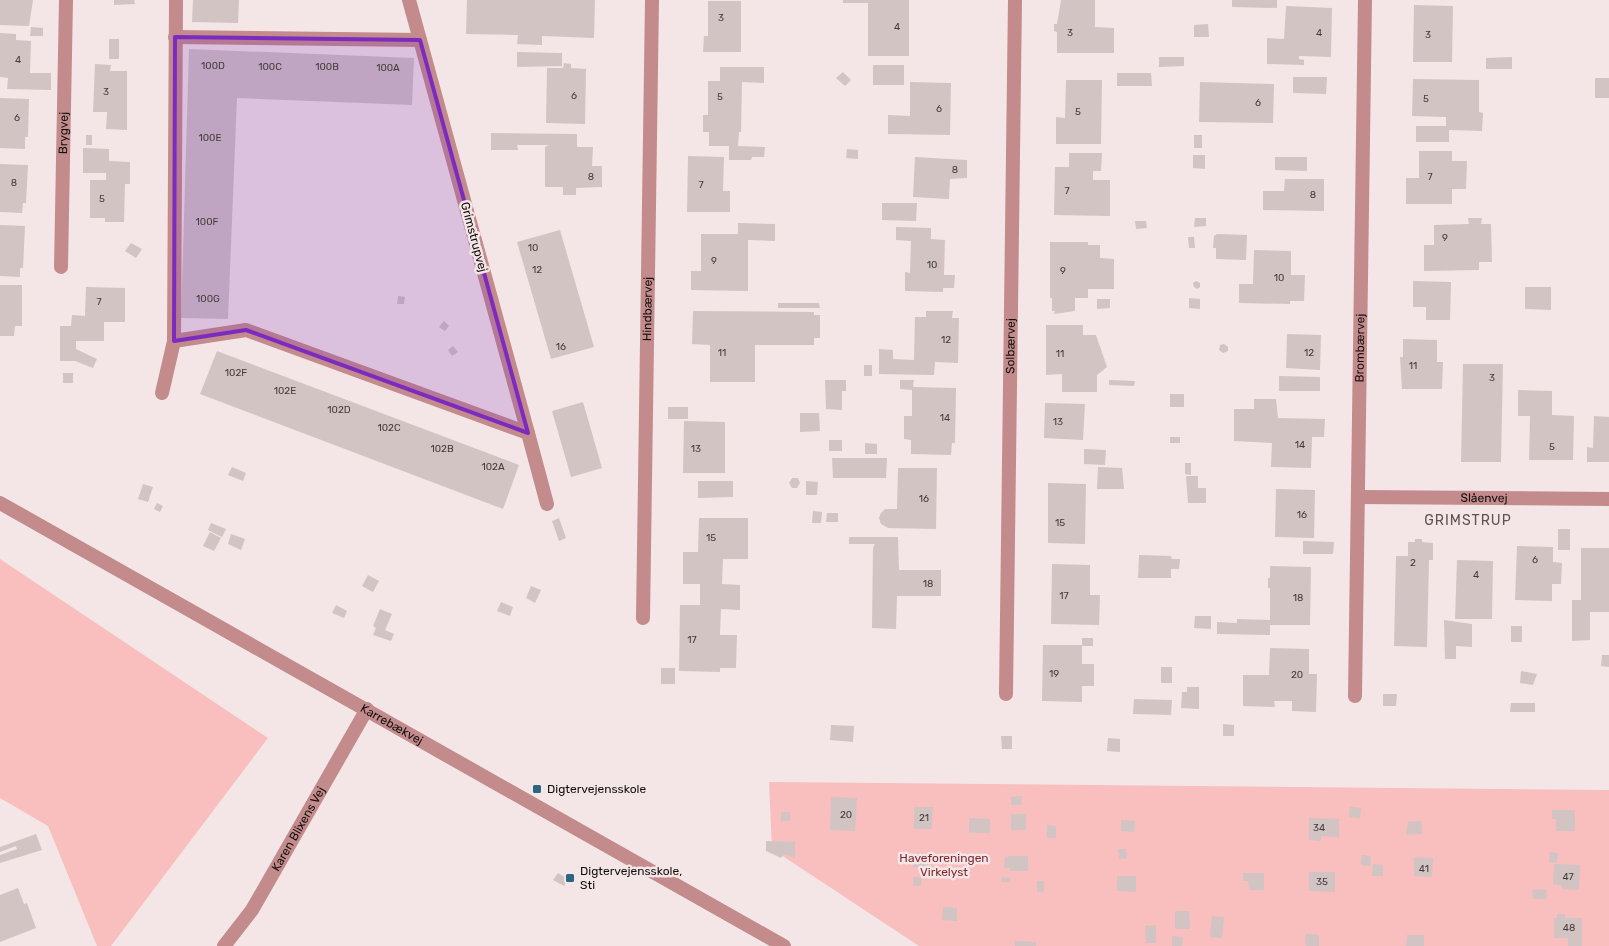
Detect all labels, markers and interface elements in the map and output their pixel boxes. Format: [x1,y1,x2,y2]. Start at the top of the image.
house number: 3 [718,12,724,24]
house number: 4 [894,21,900,33]
house number: 3 [1067,27,1073,39]
house number: 4 [1316,27,1322,39]
house number: 3 [1425,29,1431,41]
house number: 4 [15,54,21,66]
house number: 100D [201,60,225,72]
house number: 100C [258,61,282,73]
house number: 100B [315,61,339,73]
house number: 100A [376,62,400,74]
house number: 3 [103,86,109,98]
house number: 6 [571,90,577,102]
house number: 5 [717,91,723,103]
house number: 5 [1423,93,1429,105]
house number: 6 [1255,97,1261,109]
house number: 6 [936,103,942,115]
house number: 5 [1075,106,1081,118]
house number: 6 [14,112,20,124]
street label: Brygvej [56,112,71,154]
house number: 100E [198,132,222,144]
house number: 8 [952,164,958,176]
house number: 8 [588,171,594,183]
house number: 7 [1427,171,1433,183]
house number: 8 [11,177,17,189]
house number: 7 [698,179,704,191]
house number: 7 [1064,185,1070,197]
house number: 8 [1310,189,1316,201]
house number: 5 [99,193,105,205]
street label: Grimstrupvej [458,200,490,274]
house number: 100F [196,216,219,228]
house number: 9 [1442,232,1448,244]
house number: 10 [528,242,538,254]
house number: 9 [711,255,717,267]
house number: 10 [927,259,937,271]
house number: 12 [532,264,542,276]
house number: 9 [1060,265,1066,277]
house number: 10 [1274,272,1284,284]
street label: Hindbærvej [640,277,655,341]
house number: 100G [196,293,220,305]
house number: 7 [96,296,102,308]
street label: Brombærvej [1353,314,1367,382]
street label: Solbærvej [1003,318,1018,374]
house number: 12 [941,334,951,346]
house number: 16 [556,341,566,353]
house number: 11 [718,347,726,359]
house number: 12 [1304,347,1314,359]
house number: 11 [1056,348,1064,360]
house number: 11 [1409,360,1417,372]
house number: 102F [225,367,247,379]
house number: 3 [1489,372,1495,384]
house number: 102E [274,385,296,397]
house number: 102D [327,404,351,416]
house number: 14 [940,412,950,424]
house number: 13 [1053,416,1063,428]
house number: 102C [377,422,401,434]
house number: 14 [1295,439,1305,451]
house number: 5 [1549,441,1555,453]
house number: 102B [430,443,454,455]
house number: 13 [691,443,701,455]
house number: 102A [481,461,505,473]
street label: Slåenvej [1460,491,1508,505]
house number: 16 [919,493,929,505]
house number: 16 [1297,509,1307,521]
district label: GRIMSTRUP [1424,512,1512,529]
house number: 15 [1055,517,1065,529]
house number: 15 [706,532,716,544]
house number: 6 [1532,554,1538,566]
house number: 2 [1410,557,1416,569]
house number: 4 [1473,569,1479,581]
house number: 18 [923,578,933,590]
house number: 17 [1059,590,1069,602]
house number: 18 [1293,592,1303,604]
house number: 17 [687,634,697,646]
house number: 19 [1049,668,1059,680]
house number: 20 [1291,669,1303,681]
street label: Karrebækvej [358,701,426,748]
place label: Digtervejensskole [547,782,646,796]
marker: Digtervejensskole [531,783,543,795]
street label: Karen Blixens Vej [269,784,328,874]
house number: 20 [840,809,852,821]
house number: 21 [919,812,929,824]
house number: 34 [1313,822,1325,834]
park label: Haveforeningen Virkelyst [899,851,989,879]
house number: 41 [1419,863,1429,875]
place label: Digtervejensskole, Sti [580,864,682,892]
house number: 47 [1562,871,1574,883]
marker: Digtervejensskole, Sti [564,872,576,884]
house number: 35 [1316,876,1328,888]
house number: 48 [1563,922,1575,934]

